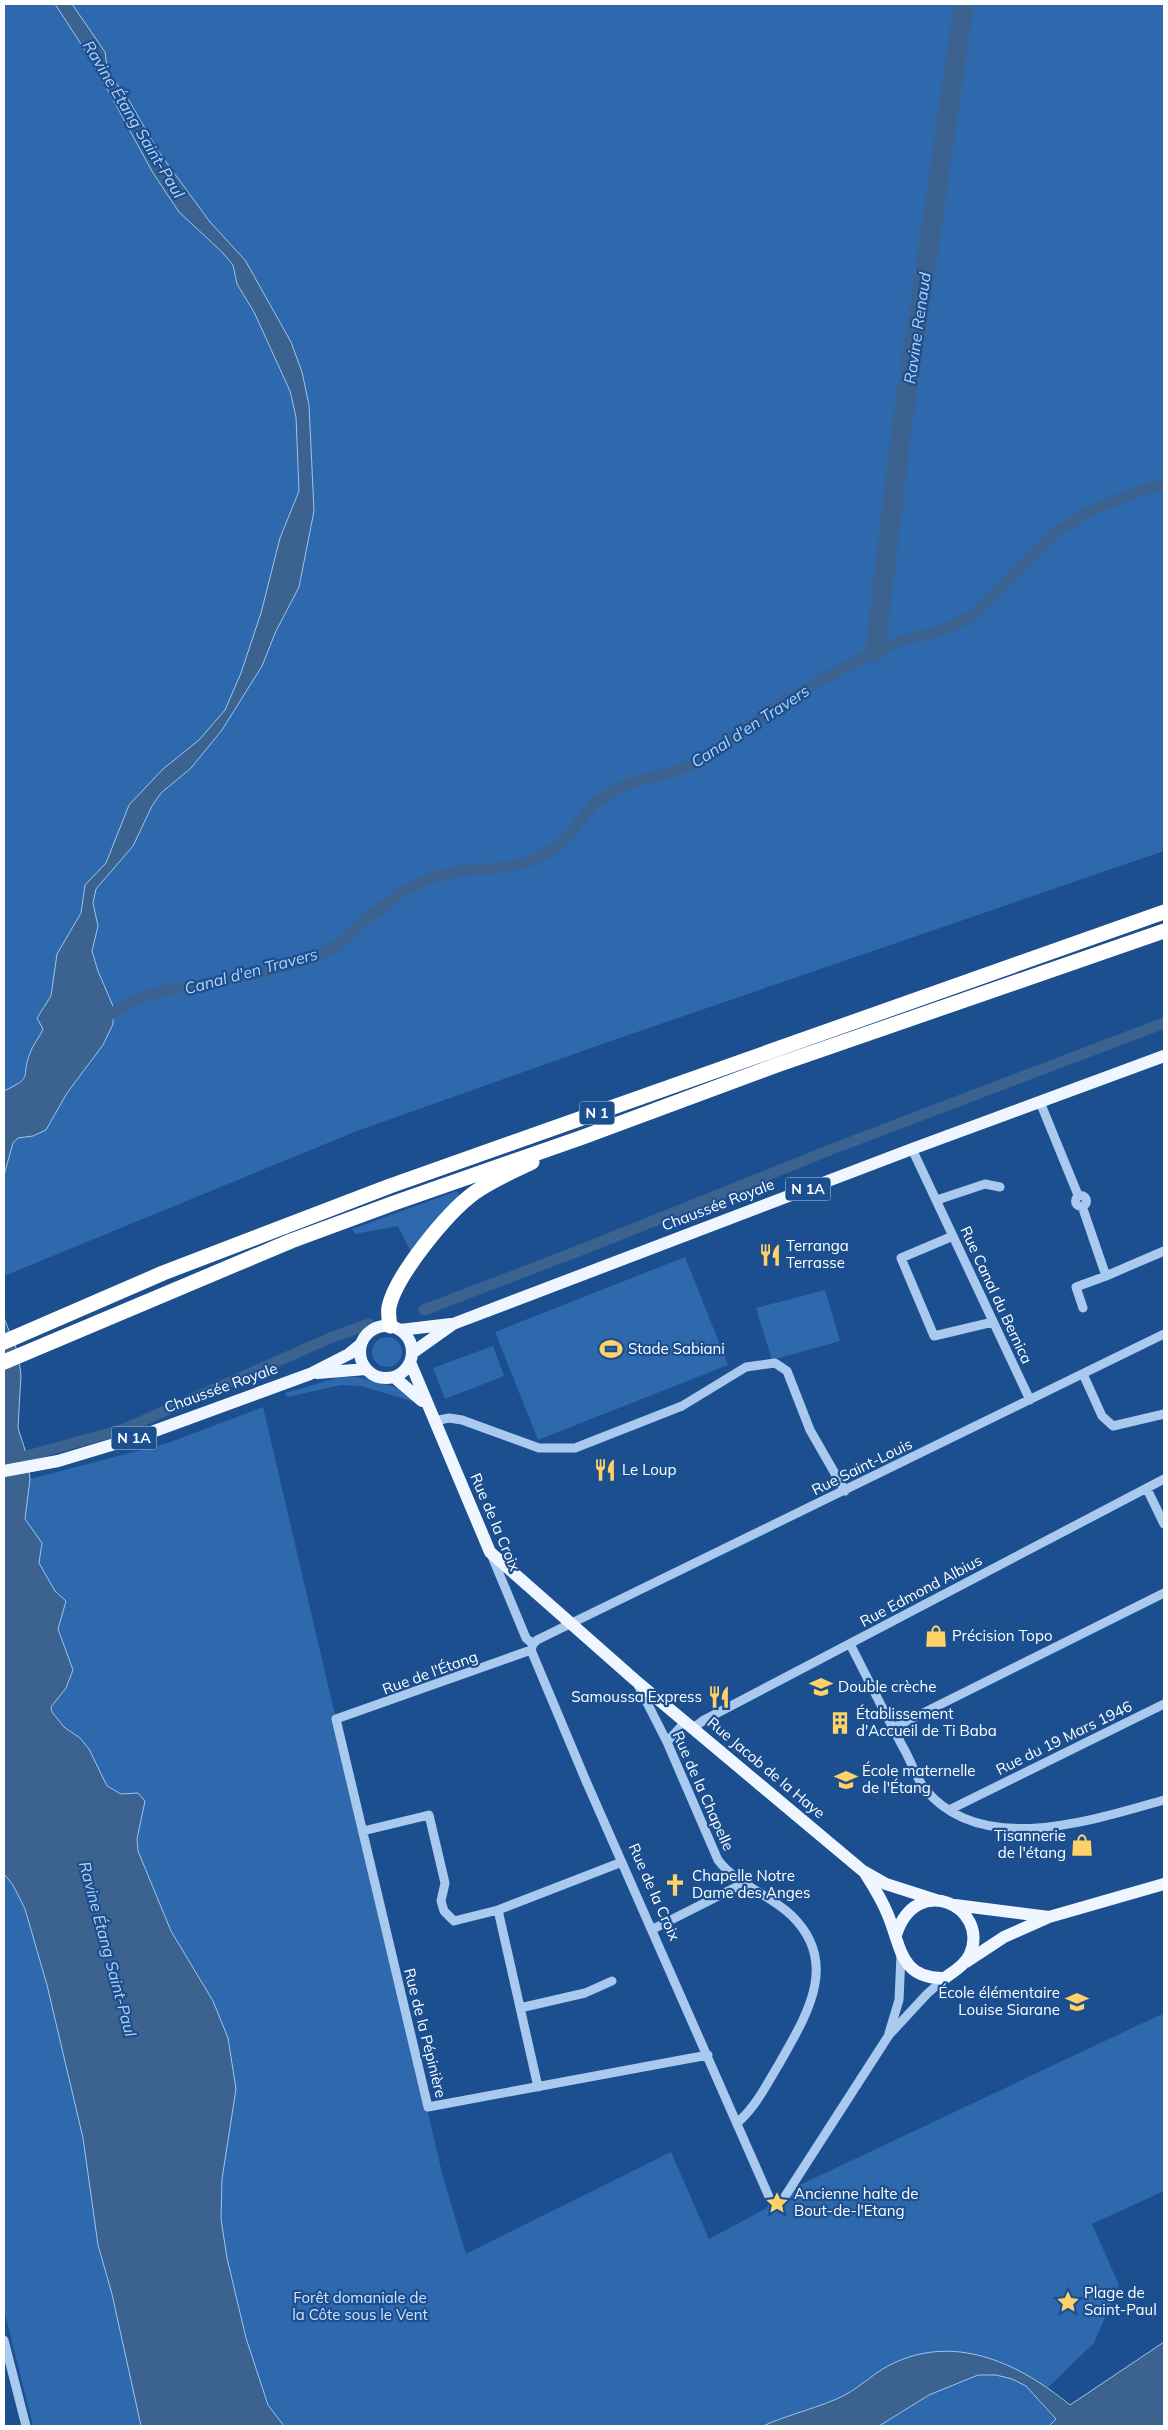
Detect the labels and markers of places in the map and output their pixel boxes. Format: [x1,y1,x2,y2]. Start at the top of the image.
place label: Terranga Terrasse [786,1236,849,1272]
restaurant icon: Terranga Terrasse [757,1242,783,1268]
sports icon: Stade Sabiani [598,1336,624,1362]
place label: Stade Sabiani [628,1339,725,1358]
restaurant icon: Le Loup [592,1457,618,1483]
place label: Le Loup [622,1460,677,1479]
shop icon: Précision Topo [923,1623,949,1649]
place label: Précision Topo [952,1626,1052,1645]
school or university icon: Double crèche [808,1674,834,1700]
place label: Double crèche [838,1677,936,1696]
restaurant icon: Samoussa Express [706,1684,732,1710]
place label: Samoussa Express [571,1687,702,1706]
place label: Établissement d'Accueil de Ti Baba [856,1704,997,1740]
building icon: Établissement d'Accueil de Ti Baba [827,1710,853,1736]
place label: École maternelle de l'Étang [862,1761,975,1797]
school or university icon: École maternelle de l'Étang [833,1767,859,1793]
place label: Tisannerie de l'étang [994,1826,1066,1862]
shop icon: Tisannerie de l'étang [1069,1832,1095,1858]
place label: Chapelle Notre Dame des Anges [692,1866,810,1902]
church icon: Chapelle Notre Dame des Anges [662,1872,688,1898]
place label: École élémentaire Louise Siarane [938,1983,1060,2019]
school or university icon: École élémentaire Louise Siarane [1064,1989,1090,2015]
place label: Ancienne halte de Bout-de-l'Etang [794,2184,918,2220]
place icon: Ancienne halte de Bout-de-l'Etang [764,2190,790,2216]
place label: Plage de Saint-Paul [1084,2283,1157,2319]
place icon: Plage de Saint-Paul [1055,2289,1081,2315]

